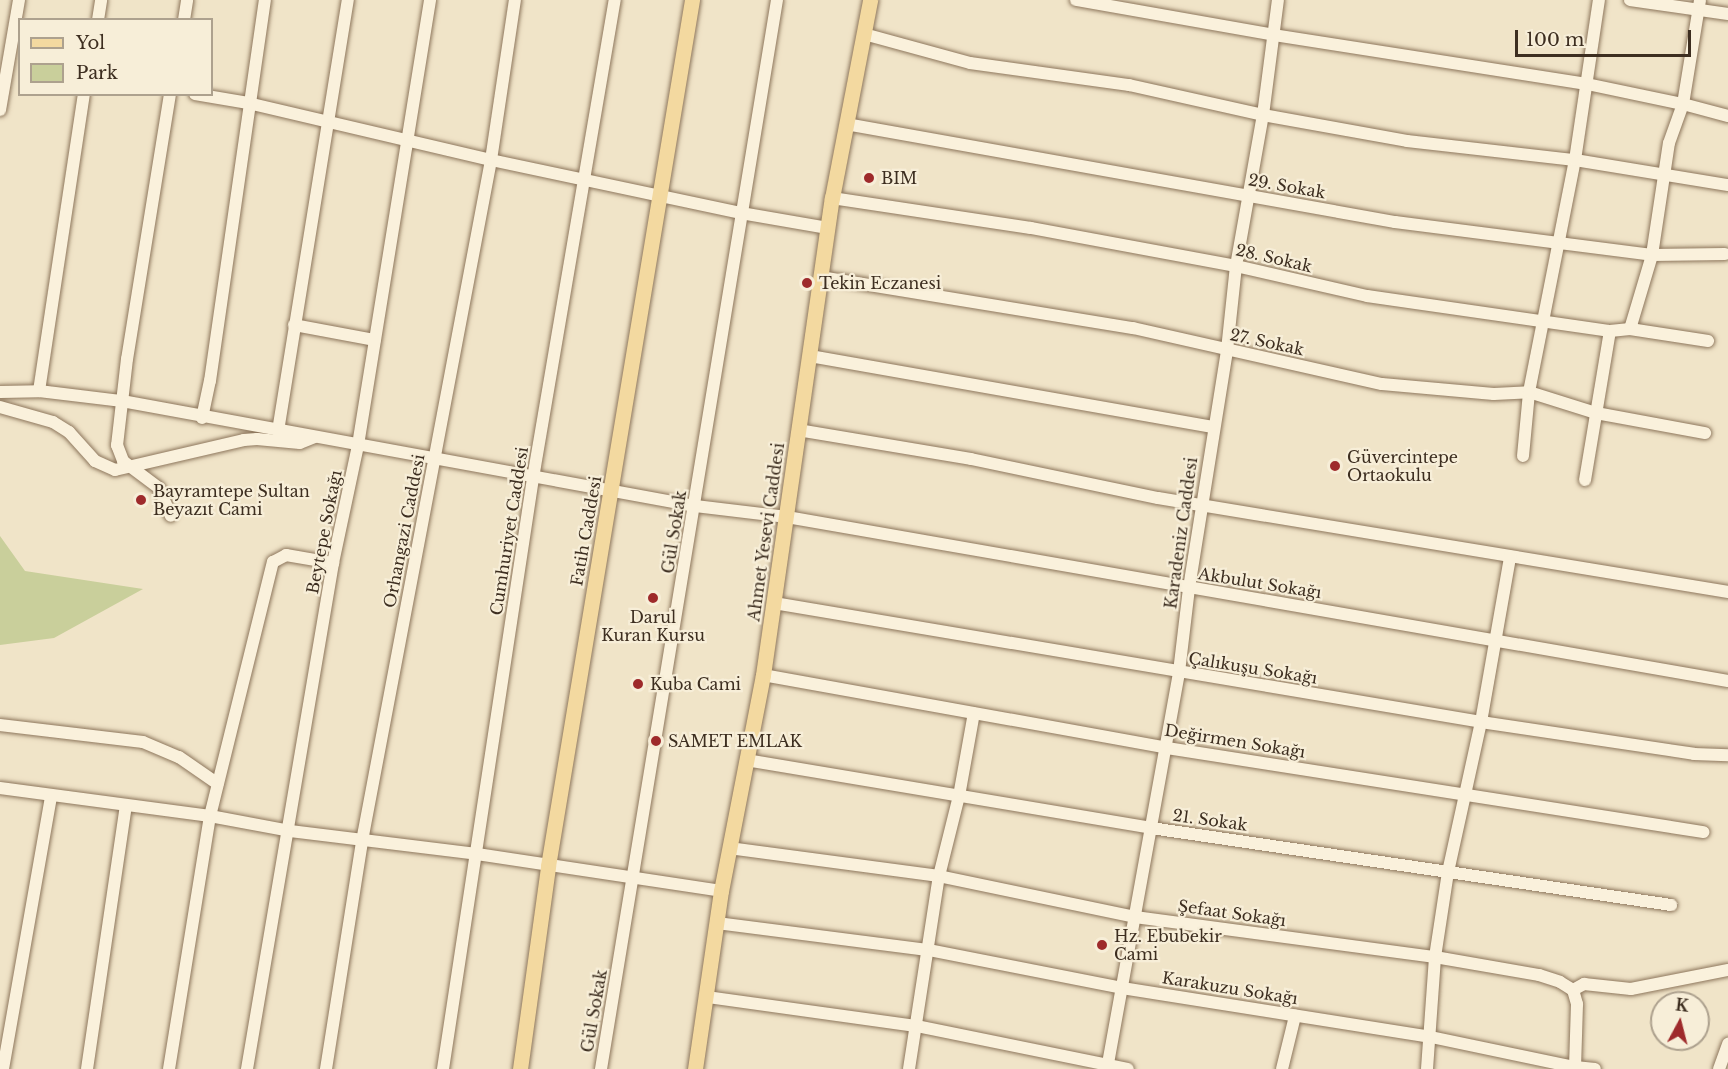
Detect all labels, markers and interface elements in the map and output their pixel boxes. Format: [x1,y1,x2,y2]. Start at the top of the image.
legend [18,18,213,96]
scale bar [1518,18,1694,56]
text: 100 m [1526,29,1584,51]
text: Yol [76,32,105,54]
text: Park [76,62,118,84]
place label: BIM [881,168,917,188]
street label: 29. Sokak [1247,170,1327,202]
marker: BIM [862,171,876,185]
street label: 28. Sokak [1234,240,1314,276]
place label: Tekin Eczanesi [819,273,941,293]
marker: Tekin Eczanesi [800,276,814,290]
street label: 27. Sokak [1228,325,1306,359]
street label: Ahmet Yesevi Caddesi [744,441,788,623]
street label: Cumhuriyet Caddesi [486,445,532,617]
place label: Güvercintepe Ortaokulu [1347,447,1458,485]
street label: Orhangazi Caddesi [380,452,428,610]
street label: Karadeniz Caddesi [1161,456,1201,610]
marker: Güvercintepe Ortaokulu [1328,459,1342,473]
street label: Beytepe Sokağı [303,468,345,596]
street label: Fatih Caddesi [567,475,605,587]
place label: Bayramtepe Sultan Beyazıt Cami [153,481,310,519]
street label: Gül Sokak [658,489,690,575]
marker: Bayramtepe Sultan Beyazıt Cami [134,493,148,507]
street label: Akbulut Sokağı [1197,564,1323,602]
marker: Darul Kuran Kursu [646,591,660,605]
place label: Darul Kuran Kursu [601,607,705,645]
street label: Çalıkuşu Sokağı [1187,648,1319,688]
place label: Kuba Cami [650,674,741,694]
marker: Kuba Cami [631,677,645,691]
street label: Değirmen Sokağı [1163,720,1307,762]
place label: SAMET EMLAK [668,731,802,751]
marker: SAMET EMLAK [649,734,663,748]
street label: 21. Sokak [1171,805,1249,835]
street label: Şefaat Sokağı [1177,896,1287,930]
place label: Hz. Ebubekir Cami [1114,926,1222,964]
marker: Hz. Ebubekir Cami [1095,938,1109,952]
street label: Gül Sokak [577,968,611,1054]
street label: Karakuzu Sokağı [1161,968,1299,1008]
north arrow [1650,991,1710,1051]
text: K [1674,994,1690,1016]

